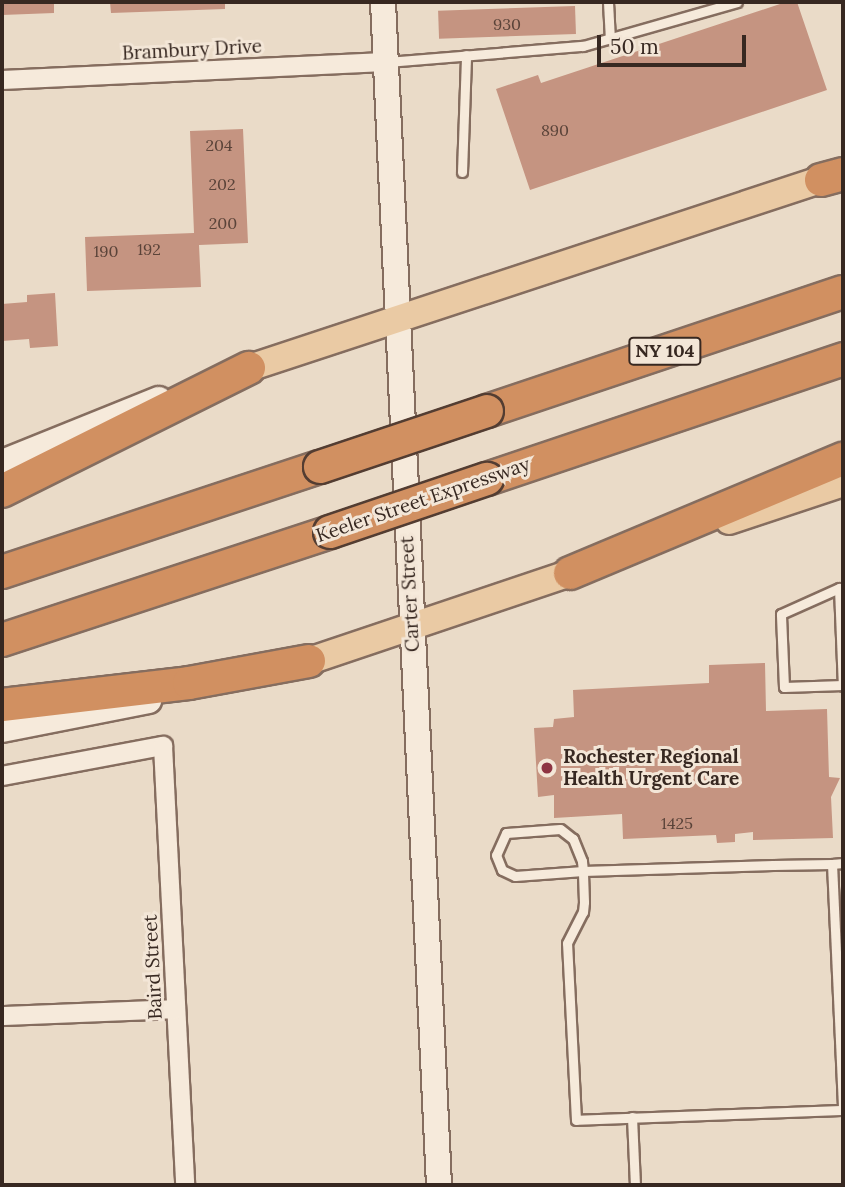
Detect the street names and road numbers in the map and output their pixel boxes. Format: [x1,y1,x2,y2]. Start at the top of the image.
street label: Brambury Drive [121,35,263,65]
road number: NY 104 [628,337,702,366]
street label: Keeler Street Expressway [313,453,533,547]
street label: Carter Street [396,535,424,653]
street label: Baird Street [139,914,167,1020]

